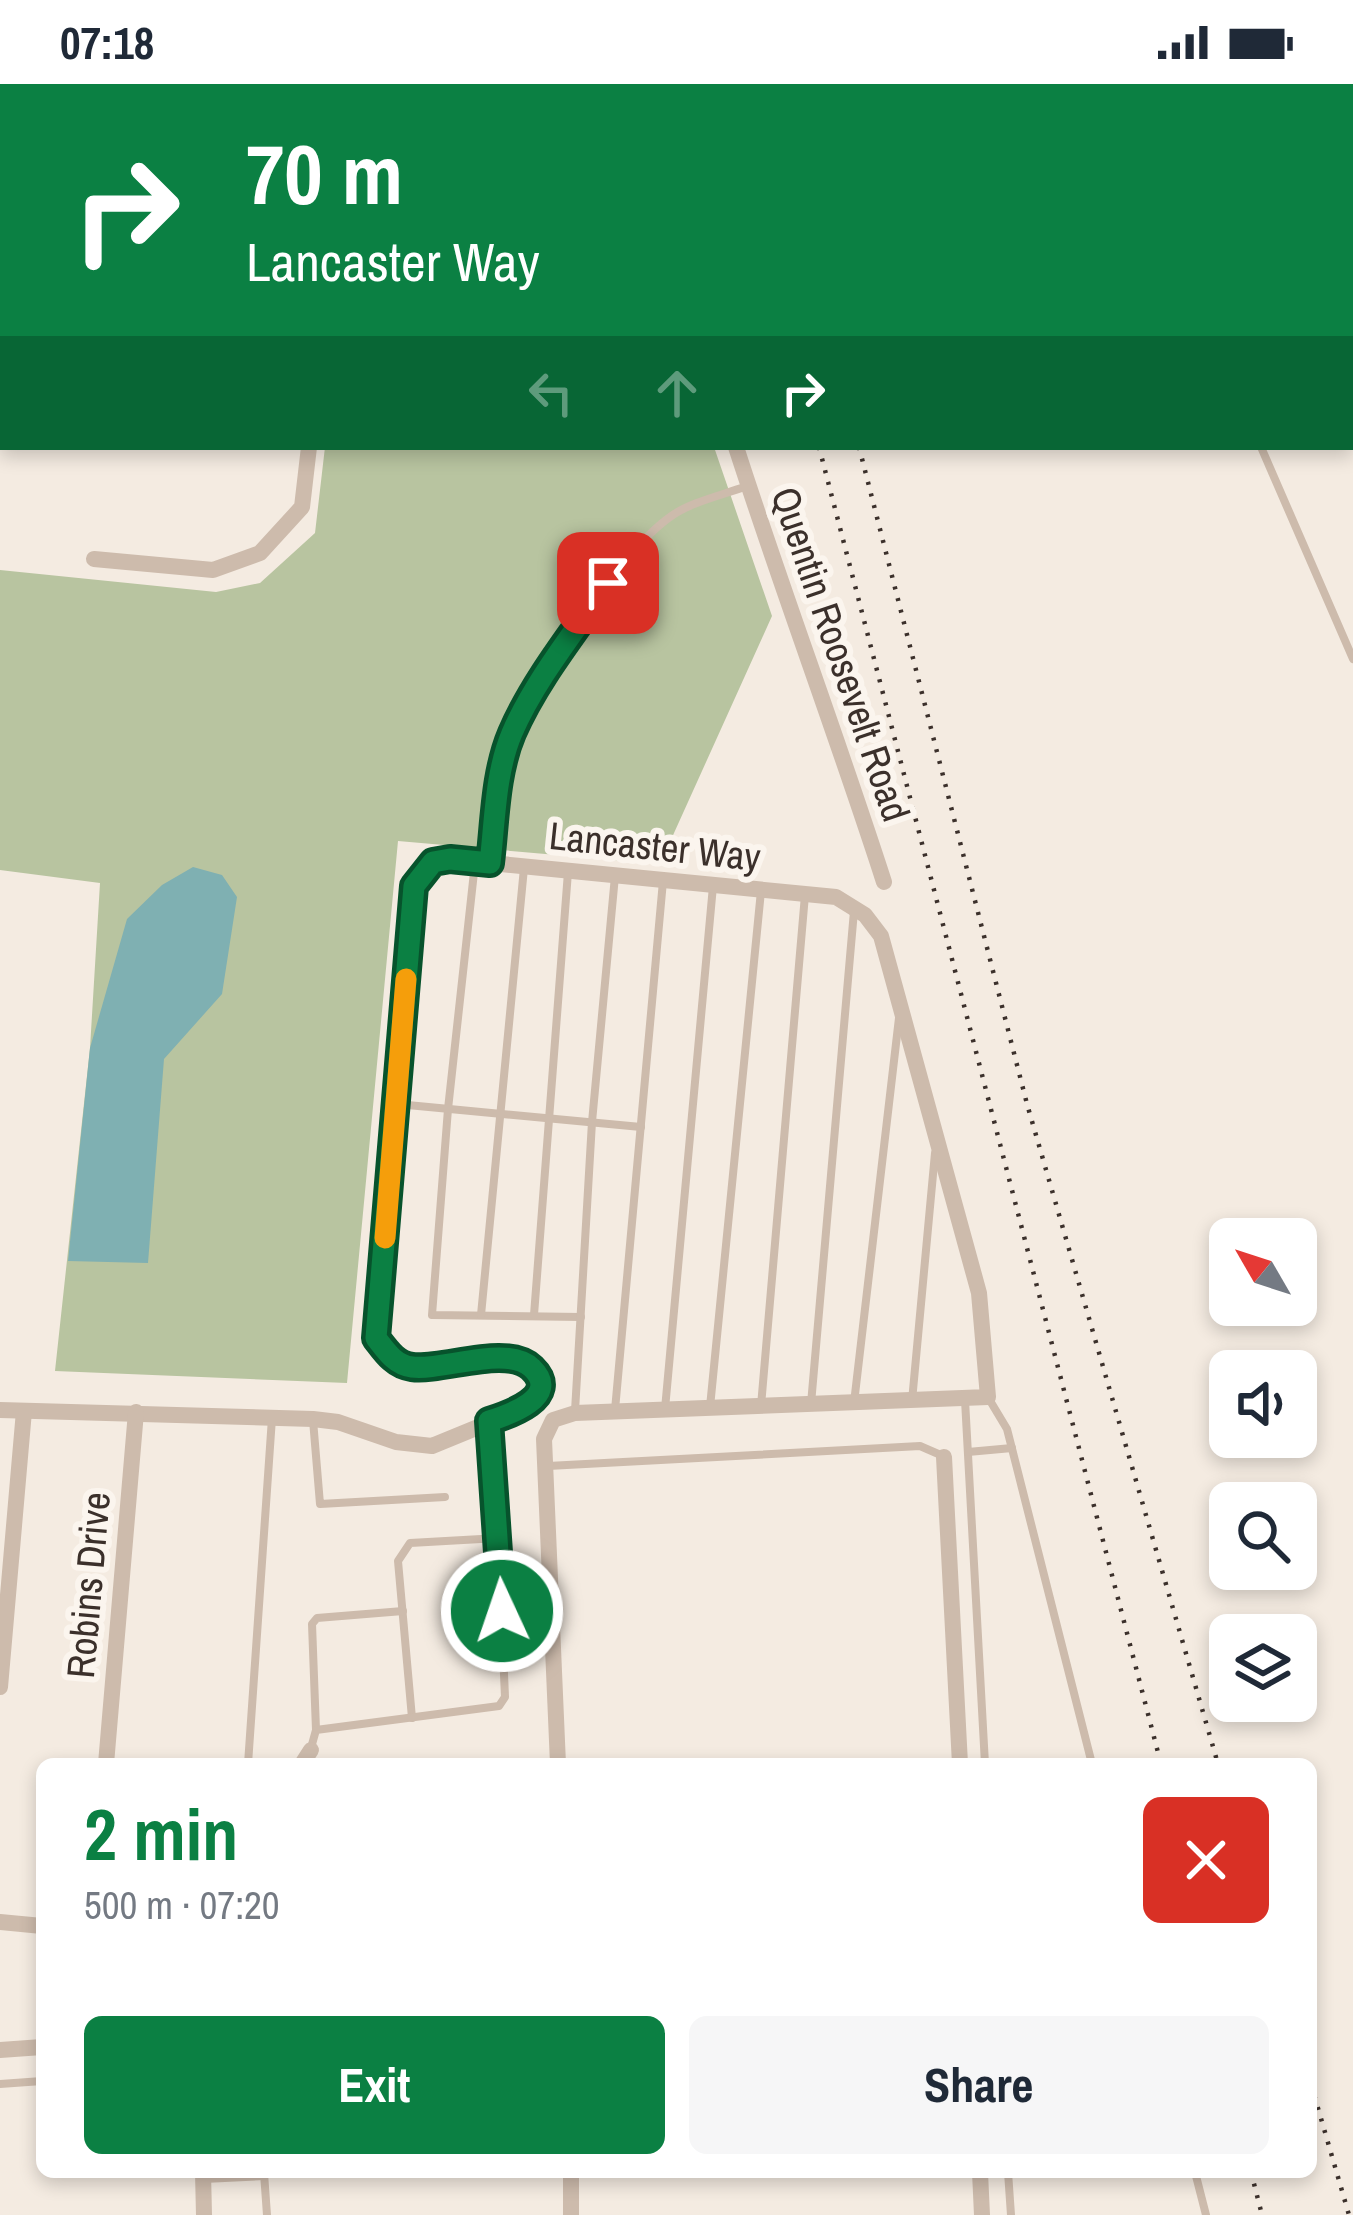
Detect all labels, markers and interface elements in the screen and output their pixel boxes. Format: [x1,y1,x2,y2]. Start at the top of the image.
text: 07:18 [60,12,154,73]
text: 70 m [246,117,403,230]
icon: right [48,132,204,288]
text: Lancaster Way [246,225,540,298]
icon: left [518,360,584,426]
icon: ahead [644,360,710,426]
icon: right [770,360,836,426]
street label: Quentin Roosevelt Road [759,480,923,828]
pin [557,532,659,634]
icon: arrive [575,550,641,616]
street label: Lancaster Way [547,809,763,883]
north arrow [1209,1218,1317,1326]
map controls [1209,1218,1317,1722]
button: sound [1209,1350,1317,1458]
button: search [1209,1482,1317,1590]
street label: Robins Drive [54,1490,122,1680]
position arrow [439,1548,565,1674]
button: layers [1209,1614,1317,1722]
text: 2 min [84,1785,238,1882]
button: close [1143,1797,1269,1923]
text: 500 m · 07:20 [84,1879,280,1931]
button: Exit [84,2016,665,2154]
button: Share [689,2016,1269,2154]

